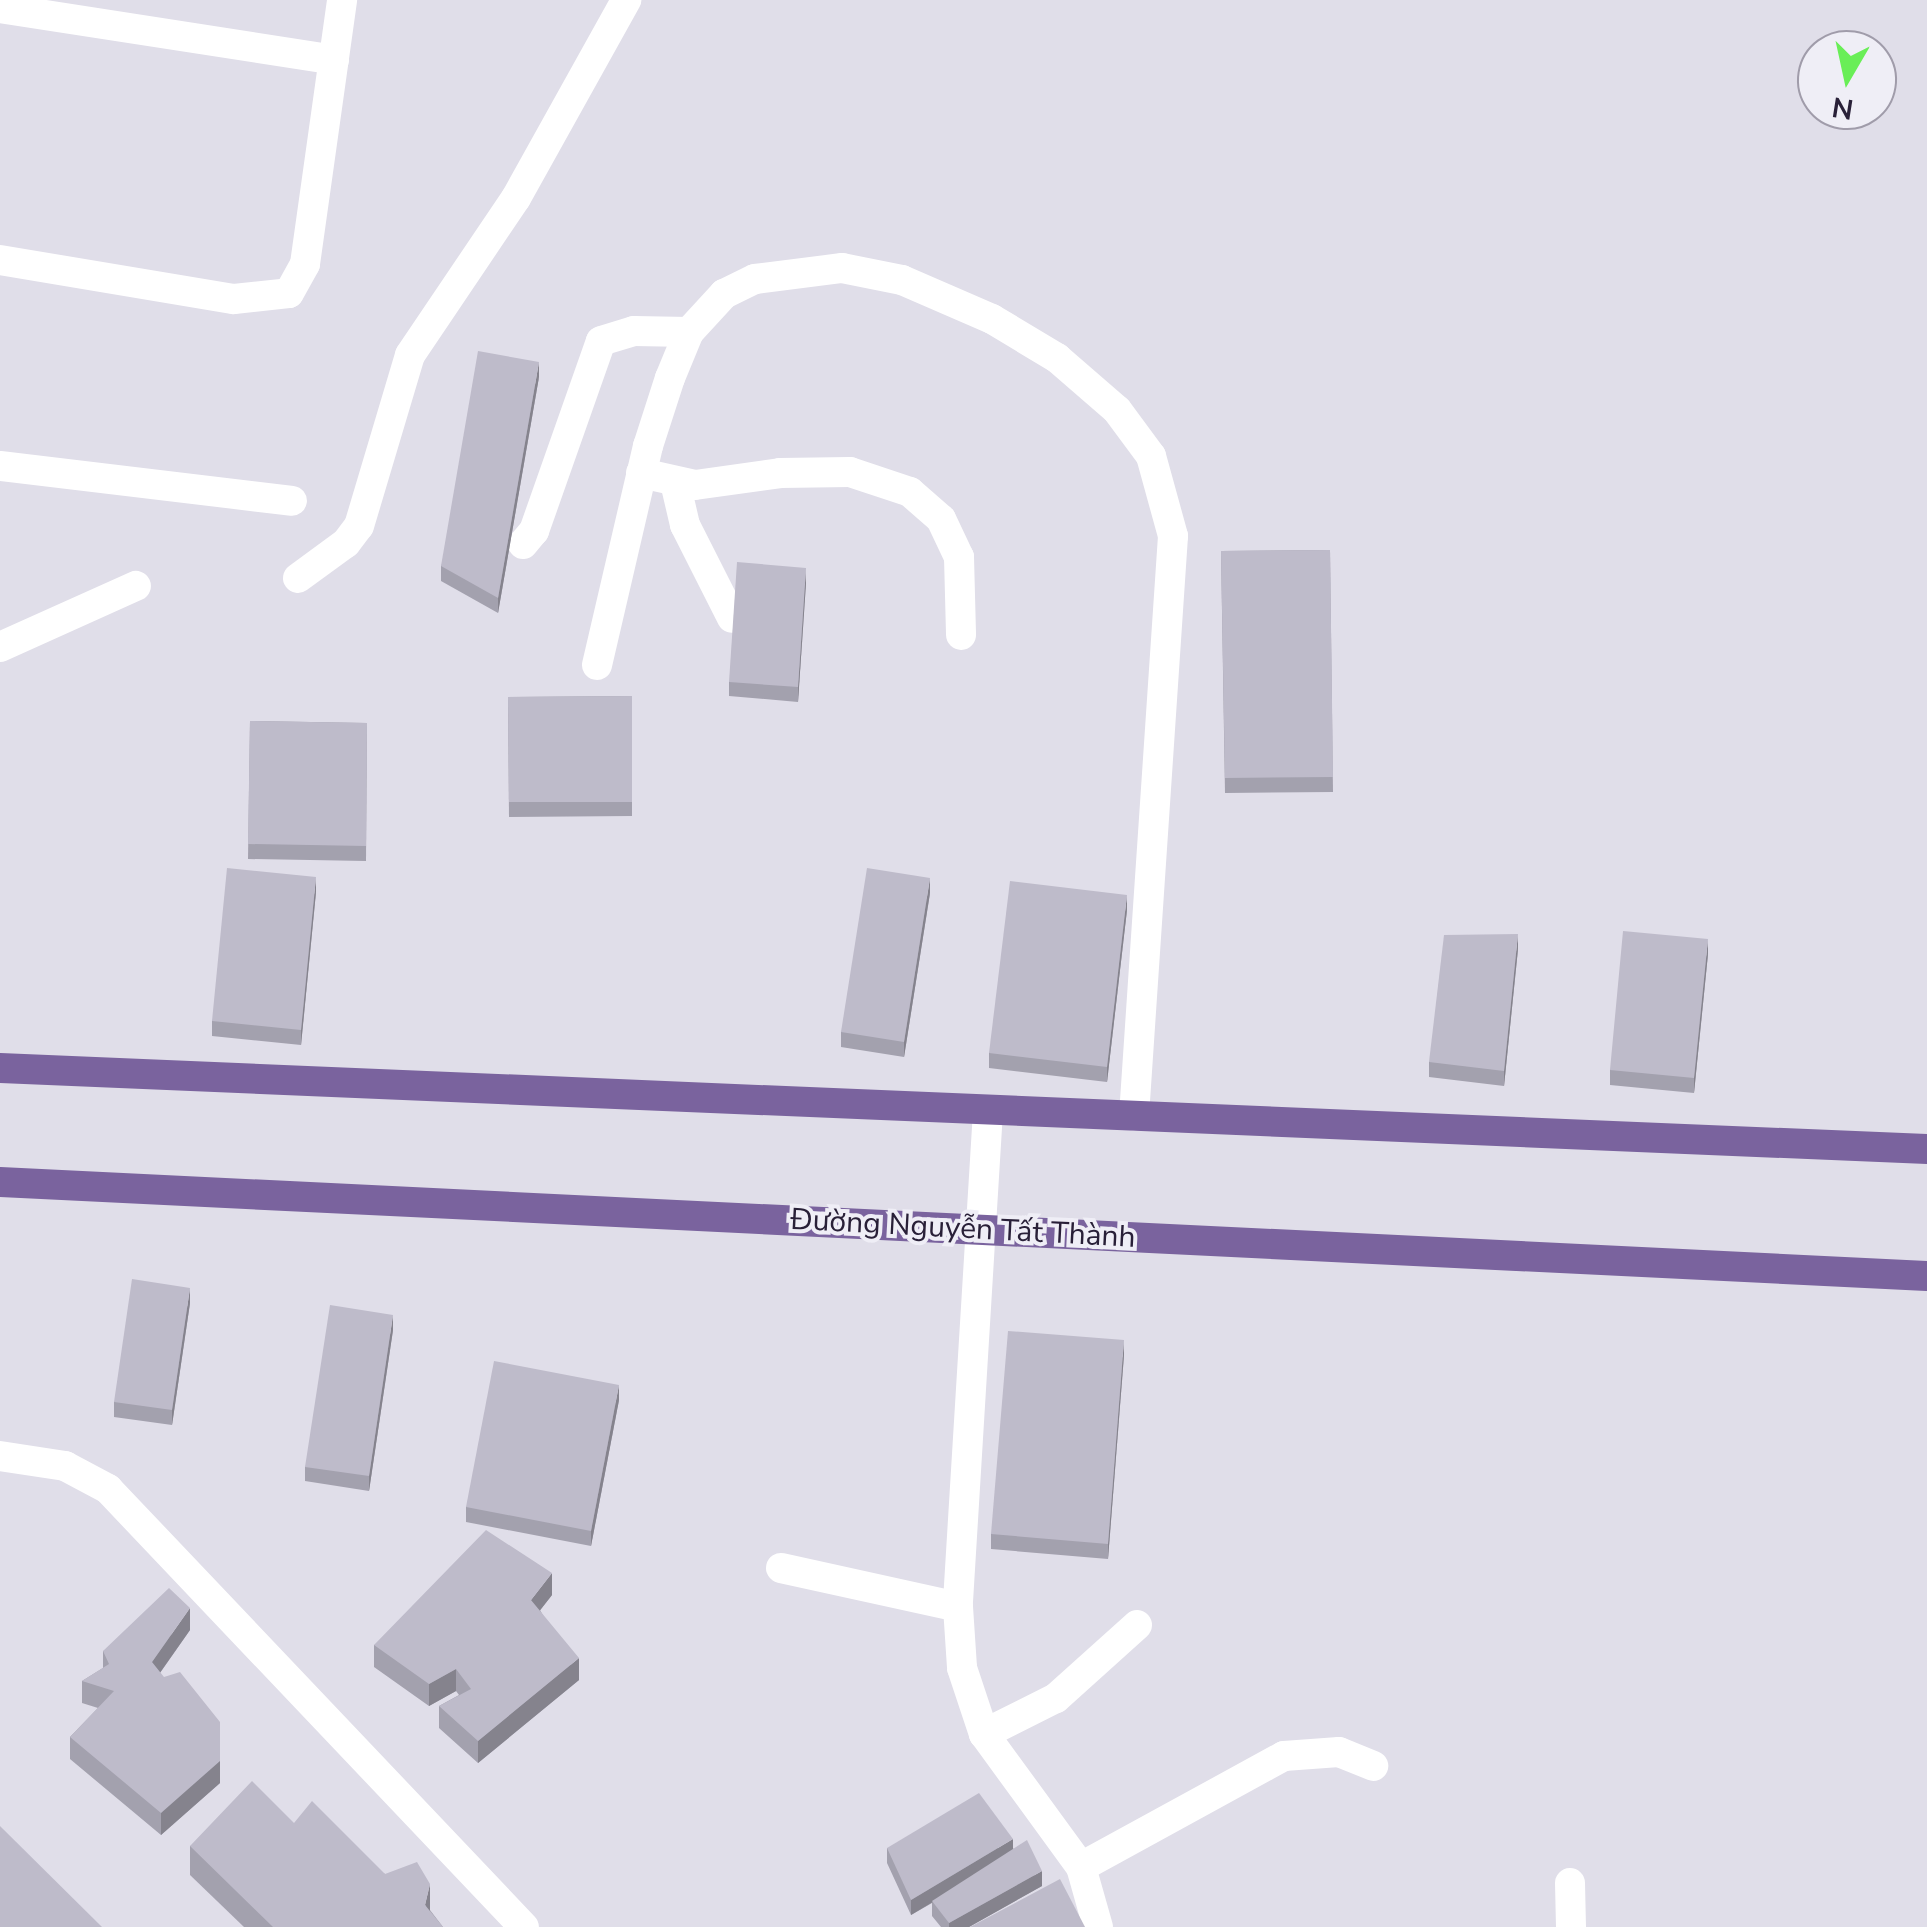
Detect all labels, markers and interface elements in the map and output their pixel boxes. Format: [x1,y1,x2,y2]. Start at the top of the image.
north arrow [1797,30,1897,130]
text: N [1829,87,1856,128]
street label: Đường Nguyễn Tất Thành [790,1202,1136,1256]

